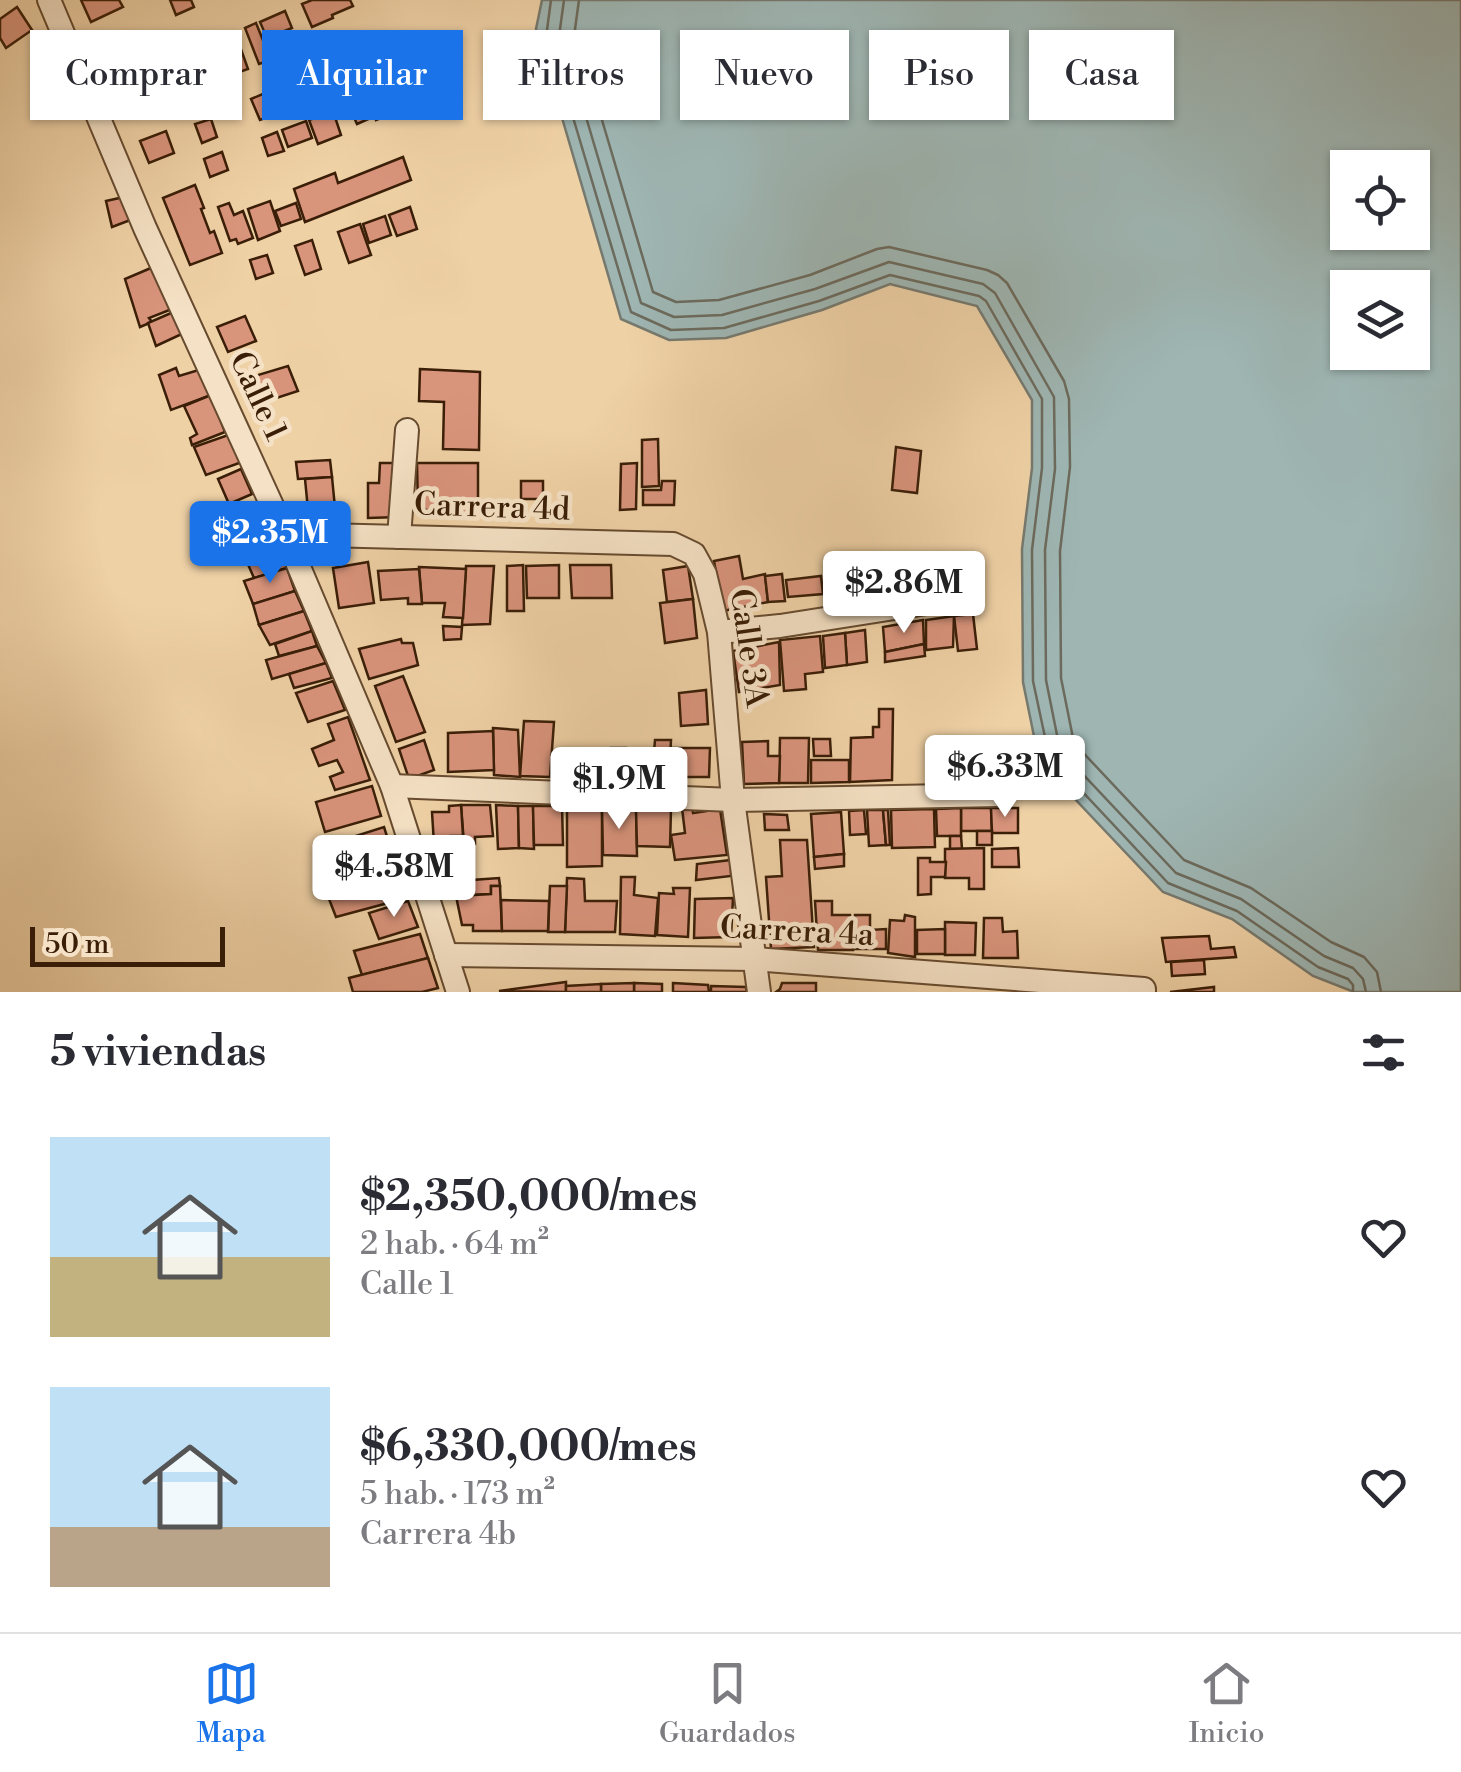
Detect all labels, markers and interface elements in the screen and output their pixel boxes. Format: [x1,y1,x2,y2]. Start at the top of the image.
chip: Comprar [30,30,242,120]
chip: Alquilar [262,30,463,120]
chip: Filtros [483,30,660,120]
chip: Nuevo [680,30,849,120]
chip: Piso [869,30,1009,120]
chip: Casa [1029,30,1174,120]
map controls [1330,150,1430,370]
button: locate [1330,150,1430,250]
button: layers [1330,270,1430,370]
street label: Calle 1 [220,345,296,447]
street label: Carrera 4d [413,484,571,530]
pin: $2.35M [189,501,351,586]
text: $2.35M [212,513,328,553]
pin: $2.86M [823,551,985,636]
text: $2.86M [845,563,963,603]
street label: Calle 3A [721,586,777,711]
pin: $6.33M [924,735,1086,820]
pin: $1.9M [549,747,689,832]
text: $6.33M [947,747,1063,787]
text: $1.9M [572,759,666,799]
pin: $4.58M [313,835,475,920]
text: $4.58M [334,847,454,887]
street label: Carrera 4a [719,907,876,955]
scale bar [30,922,225,966]
text: 50 m [45,927,109,962]
icon: filters [1356,1025,1411,1080]
text: 5 viviendas [50,1026,266,1079]
text: $2,350,000/mes [360,1171,697,1224]
icon: home [130,1177,250,1297]
icon: heart [1356,1210,1411,1265]
text: 2 hab. · 64 m² [360,1224,549,1264]
text: Calle 1 [360,1264,454,1304]
text: $6,330,000/mes [360,1421,697,1474]
icon: home [130,1427,250,1547]
icon: heart [1356,1460,1411,1515]
text: 5 hab. · 173 m² [360,1474,555,1514]
text: Carrera 4b [360,1514,516,1554]
tab: Mapa [197,1656,266,1751]
tab: Guardados [659,1656,796,1751]
tab: Inicio [1189,1656,1264,1751]

